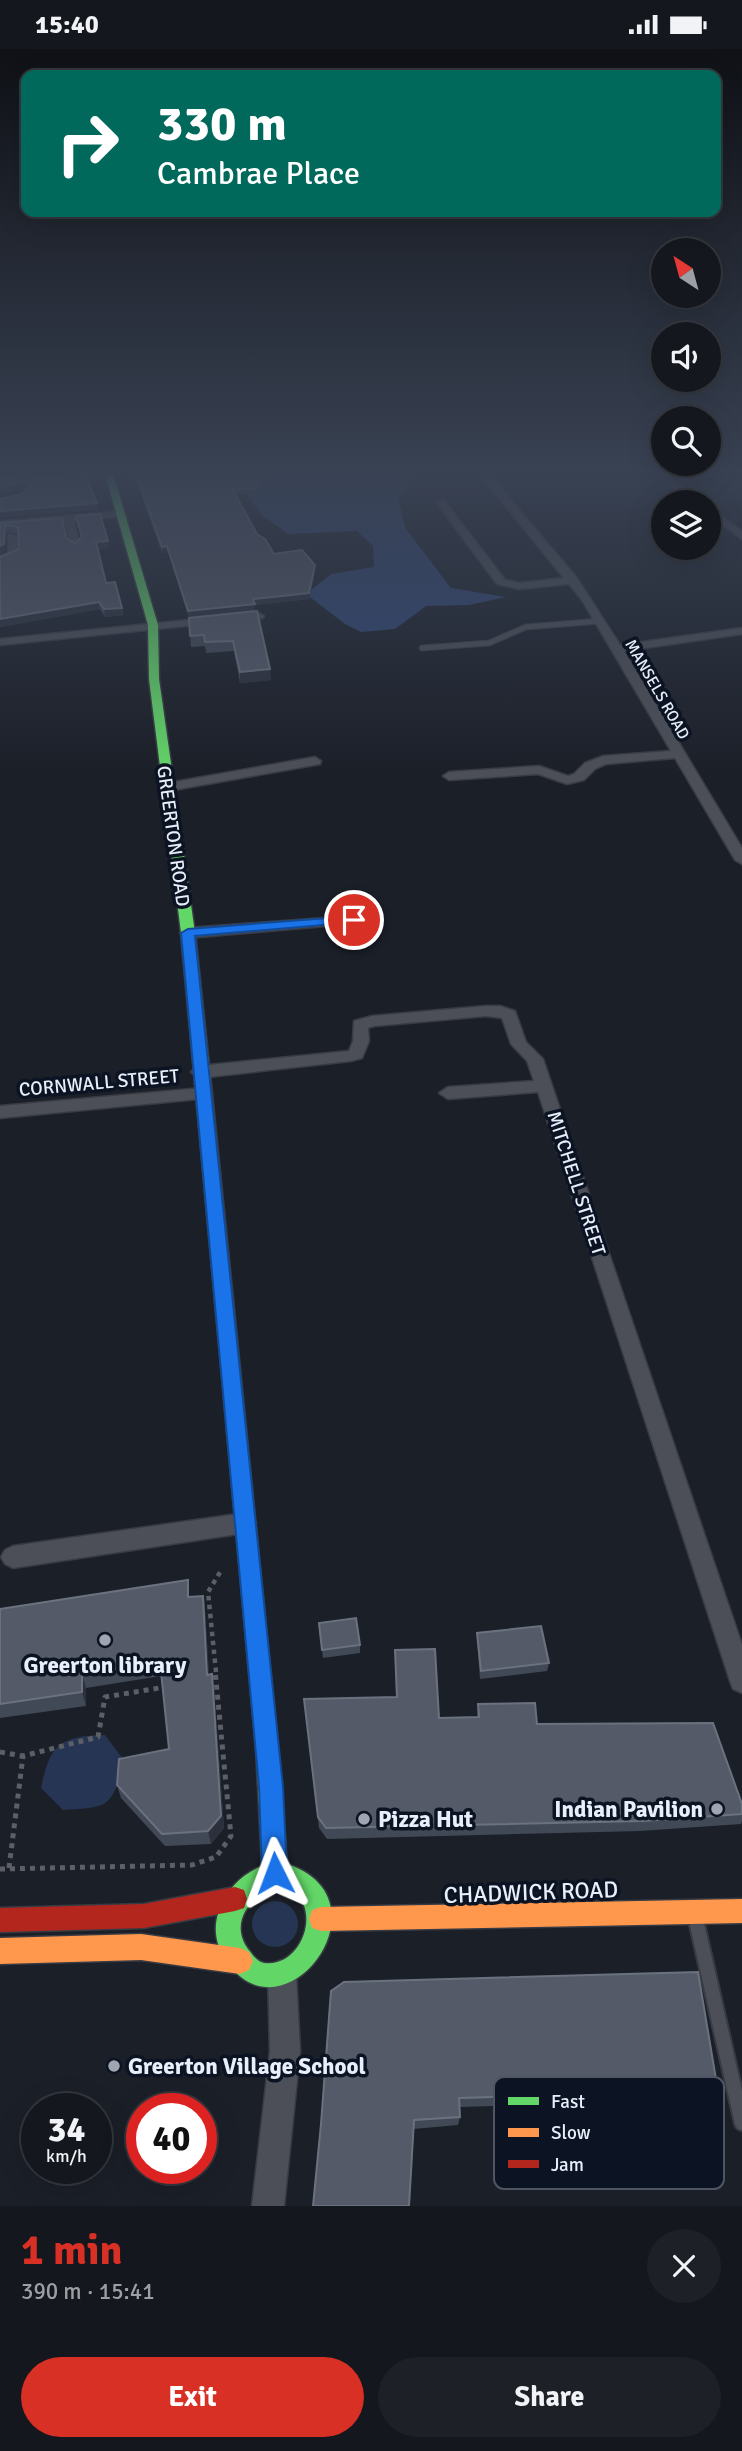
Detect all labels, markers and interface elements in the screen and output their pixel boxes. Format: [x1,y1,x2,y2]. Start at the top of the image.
text: 15:40 [35,9,99,41]
text: 330 m [157,94,287,154]
icon: right [42,98,133,189]
text: Cambrae Place [157,154,360,193]
north arrow [651,238,721,308]
map controls [651,238,721,560]
button: sound [651,322,721,392]
button: search [651,406,721,476]
button: layers [651,490,721,560]
street label: MANSELS ROAD [620,636,694,743]
street label: GREERTON ROAD [151,764,195,908]
pin [324,890,384,950]
icon: arrive [335,901,373,939]
street label: CORNWALL STREET [18,1064,181,1102]
street label: MITCHELL STREET [541,1108,611,1259]
marker: Greerton library [97,1632,113,1648]
place label: Greerton library [24,1651,187,1680]
place label: Indian Pavilion [554,1795,703,1824]
marker: Indian Pavilion [709,1801,725,1817]
place label: Pizza Hut [378,1805,473,1834]
marker: Pizza Hut [356,1811,372,1827]
position arrow [238,1836,312,1910]
street label: CHADWICK ROAD [443,1875,619,1910]
place label: Greerton Village School [128,2052,366,2081]
marker: Greerton Village School [106,2058,122,2074]
legend [494,2077,724,2189]
text: Fast [551,2090,585,2114]
speed limit sign: 40 [126,2093,217,2184]
text: 34 [48,2108,85,2151]
text: Slow [551,2121,591,2145]
text: km/h [46,2145,87,2167]
text: Jam [551,2153,584,2177]
text: 1 min [21,2225,122,2276]
button: close [647,2229,721,2303]
text: 390 m · 15:41 [21,2277,155,2306]
button: Exit [21,2357,364,2437]
button: Share [378,2357,721,2437]

